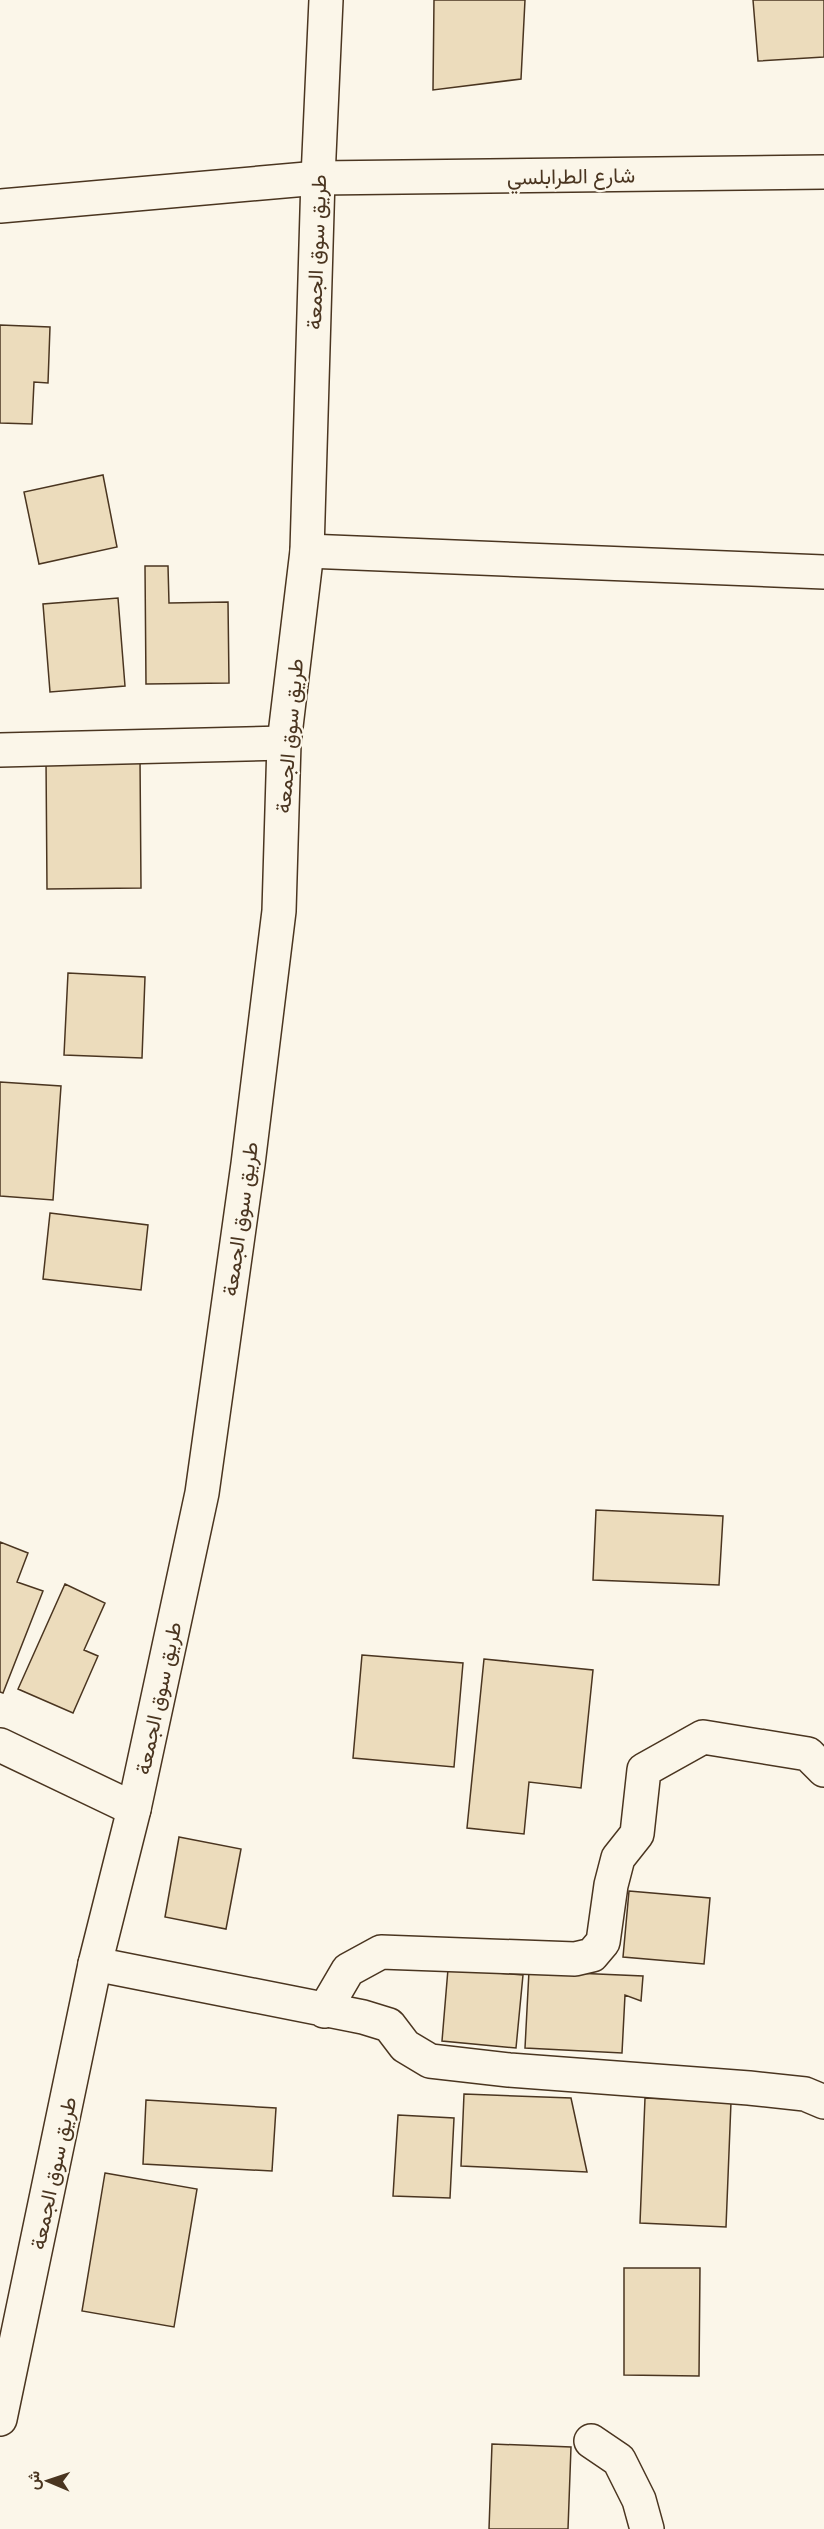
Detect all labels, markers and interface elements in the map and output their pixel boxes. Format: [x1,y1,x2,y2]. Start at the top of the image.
street label: شارع الطرابلسي [507,162,635,195]
street label: طريق سوق الجمعة [301,174,332,330]
street label: طريق سوق الجمعة [270,657,309,815]
street label: طريق سوق الجمعة [217,1140,264,1298]
street label: طريق سوق الجمعة [130,1619,187,1777]
street label: طريق سوق الجمعة [25,2094,82,2252]
north arrow [18,2451,78,2511]
text: ش [24,2471,43,2490]

